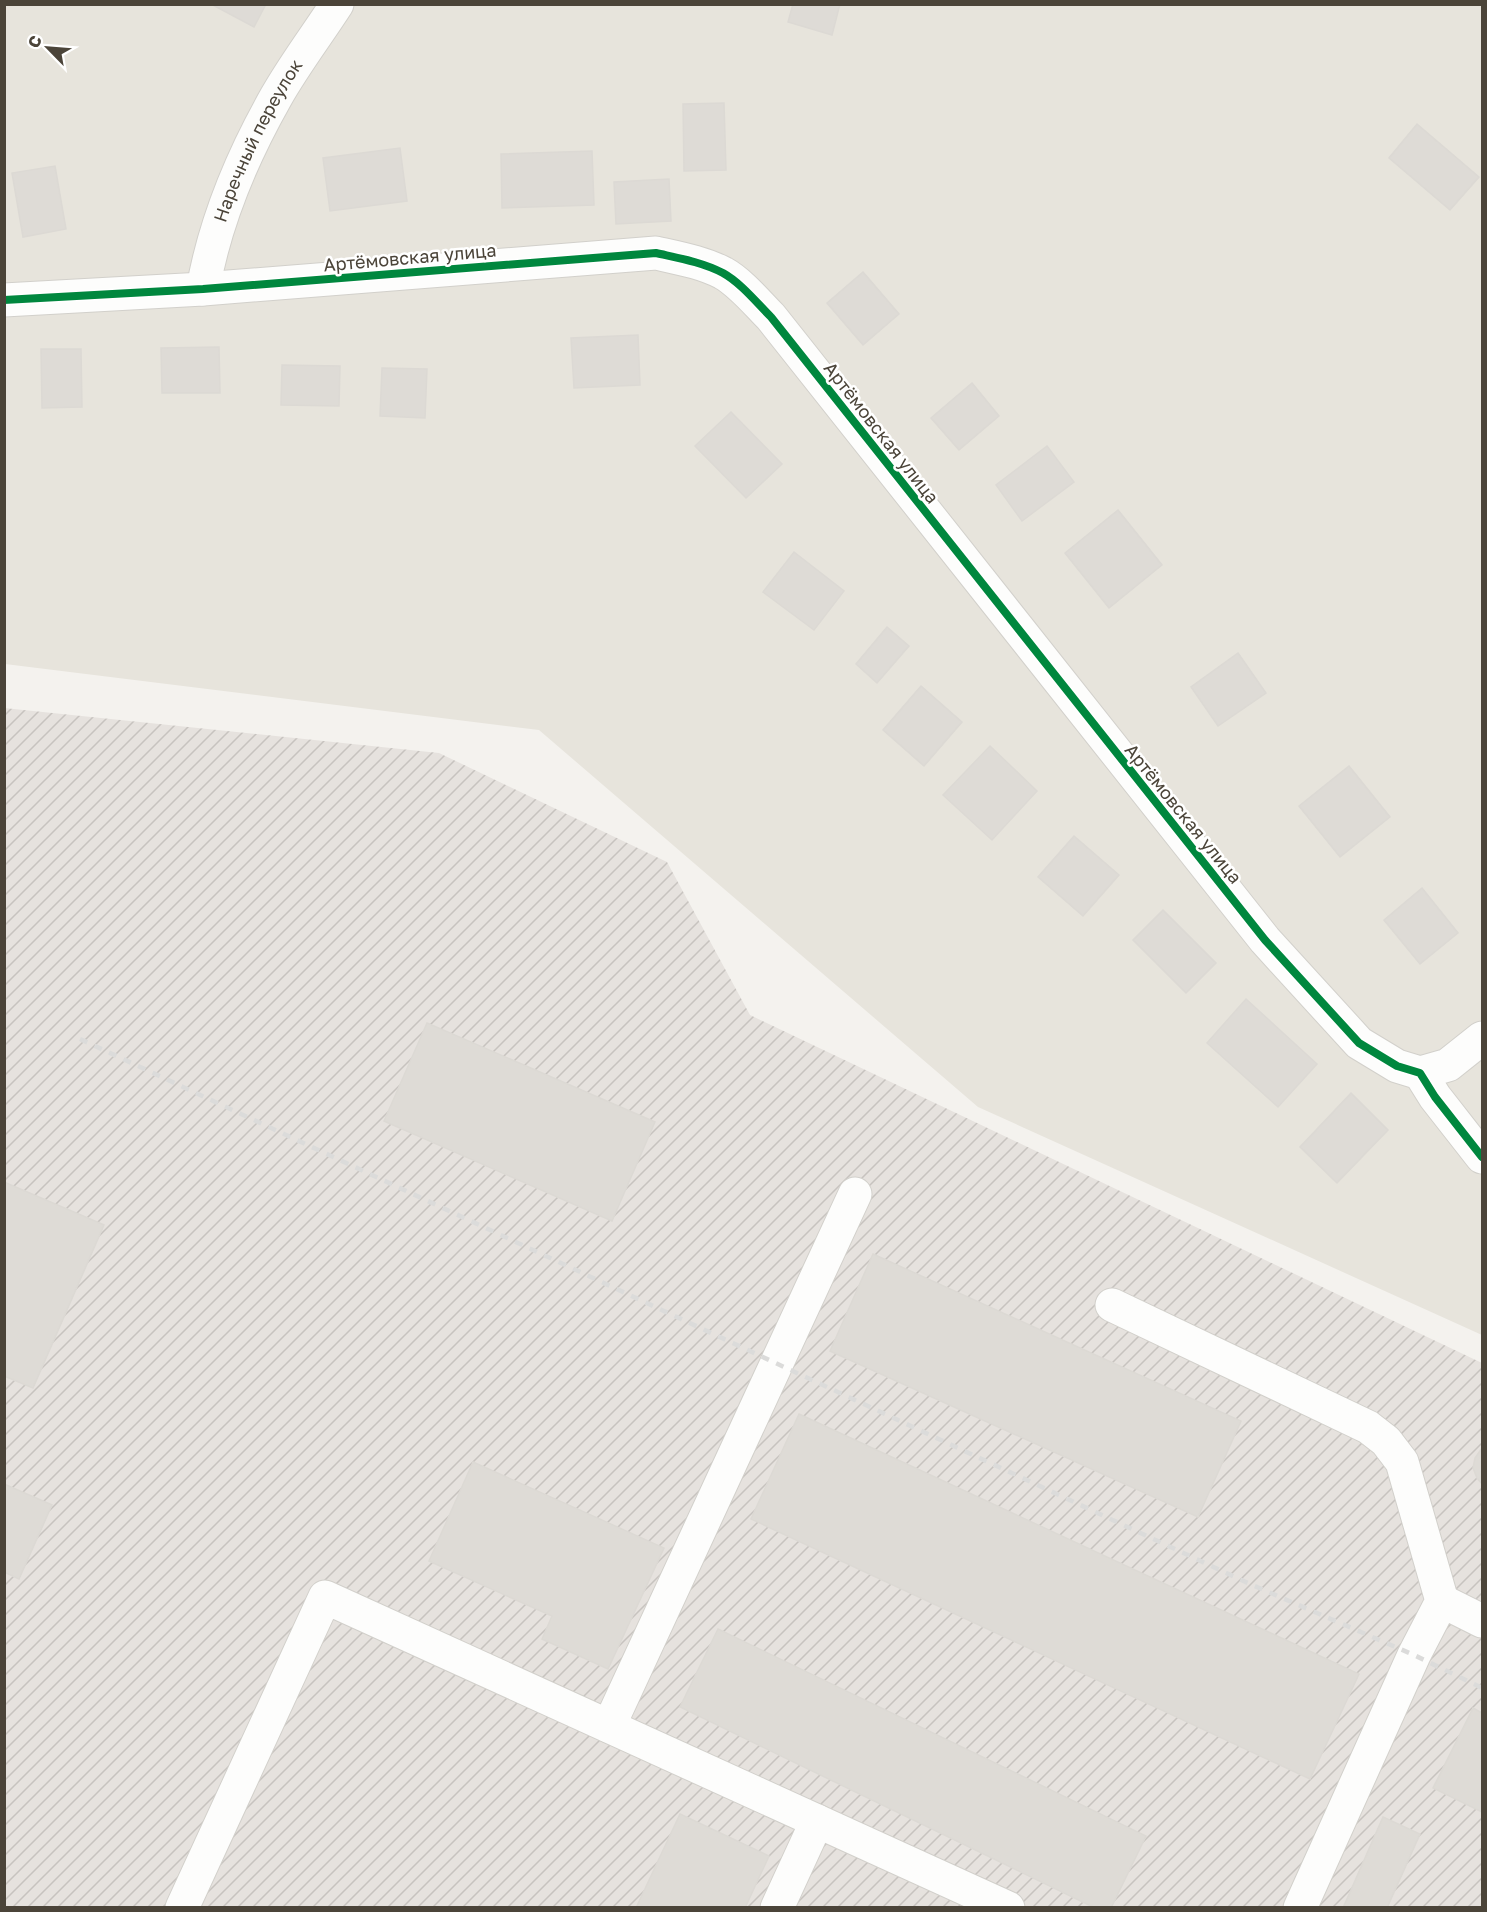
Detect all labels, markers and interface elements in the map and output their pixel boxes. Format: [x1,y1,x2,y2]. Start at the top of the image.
north arrow [18,18,78,78]
text: С [23,32,46,51]
street label: Наречный переулок [209,55,307,225]
street label: Артёмовская улица [322,238,497,276]
street label: Артёмовская улица [820,357,944,508]
street label: Артёмовская улица [1121,739,1247,888]

